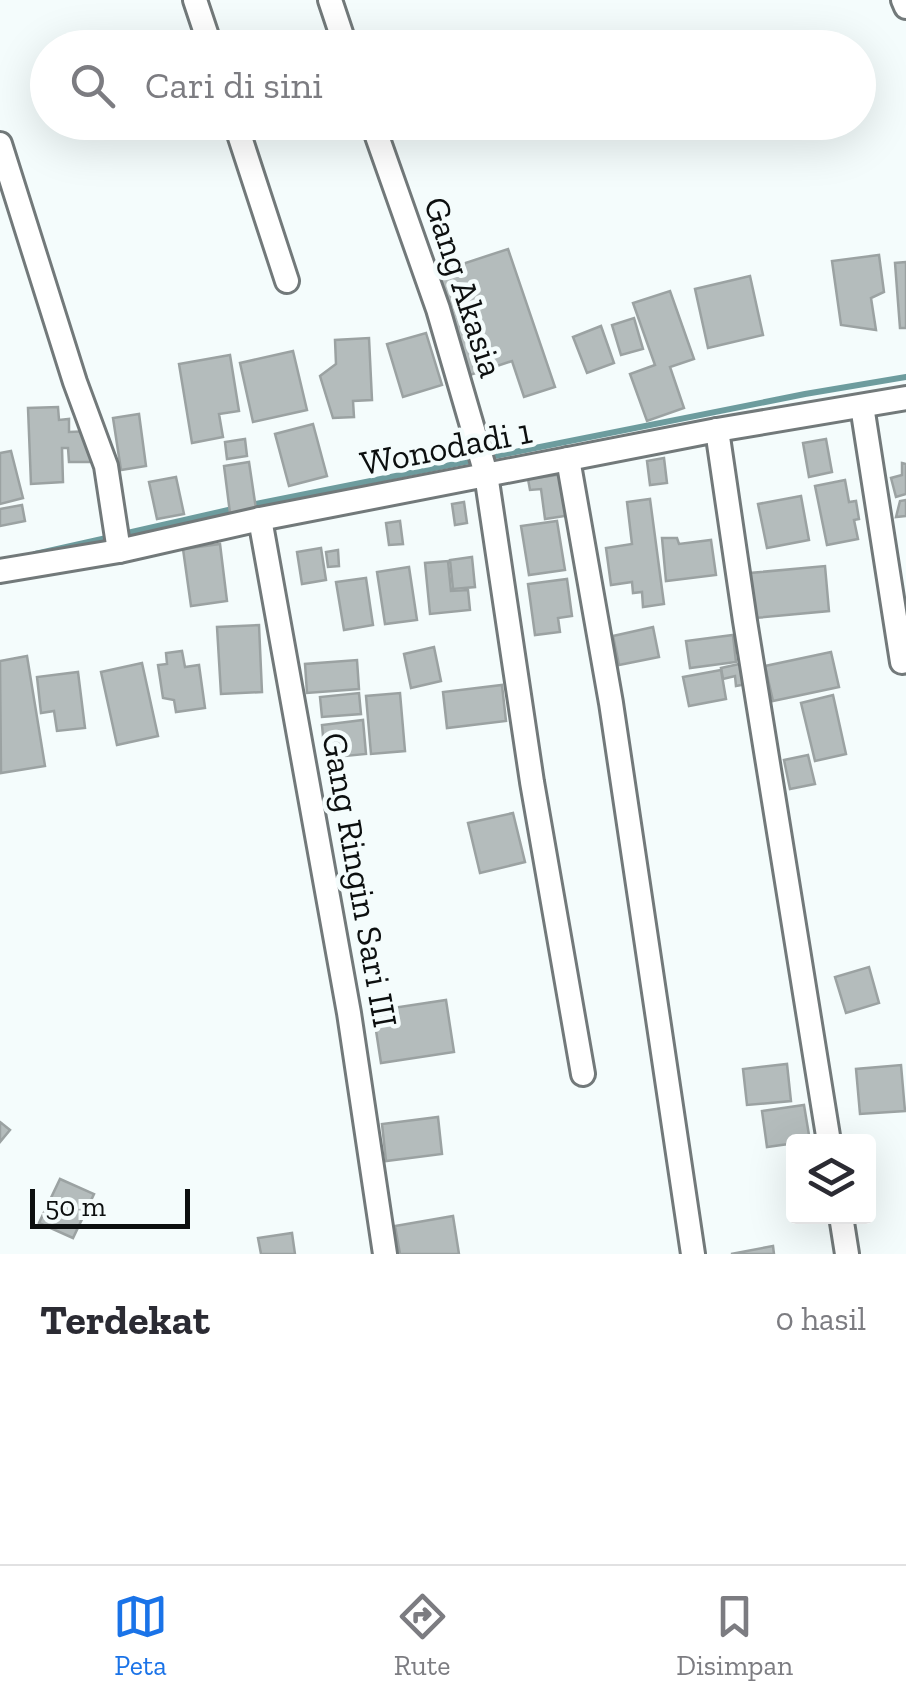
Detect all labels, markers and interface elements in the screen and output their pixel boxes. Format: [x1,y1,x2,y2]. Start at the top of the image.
search box [30,30,876,140]
icon: search [65,58,120,113]
text: Cari di sini [145,62,323,108]
street label: Gang Akasia [415,192,513,383]
street label: Wonodadi 1 [357,410,535,484]
street label: Gang Ringin Sari III [313,729,407,1031]
map controls [786,1134,876,1224]
button: layers [786,1134,876,1224]
scale bar [30,1184,190,1228]
text: 50 m [45,1190,106,1223]
text: Terdekat [40,1294,210,1345]
text: 0 hasil [775,1300,866,1338]
tab: Peta [113,1589,168,1682]
tab: Rute [394,1589,450,1682]
tab: Disimpan [676,1589,793,1682]

